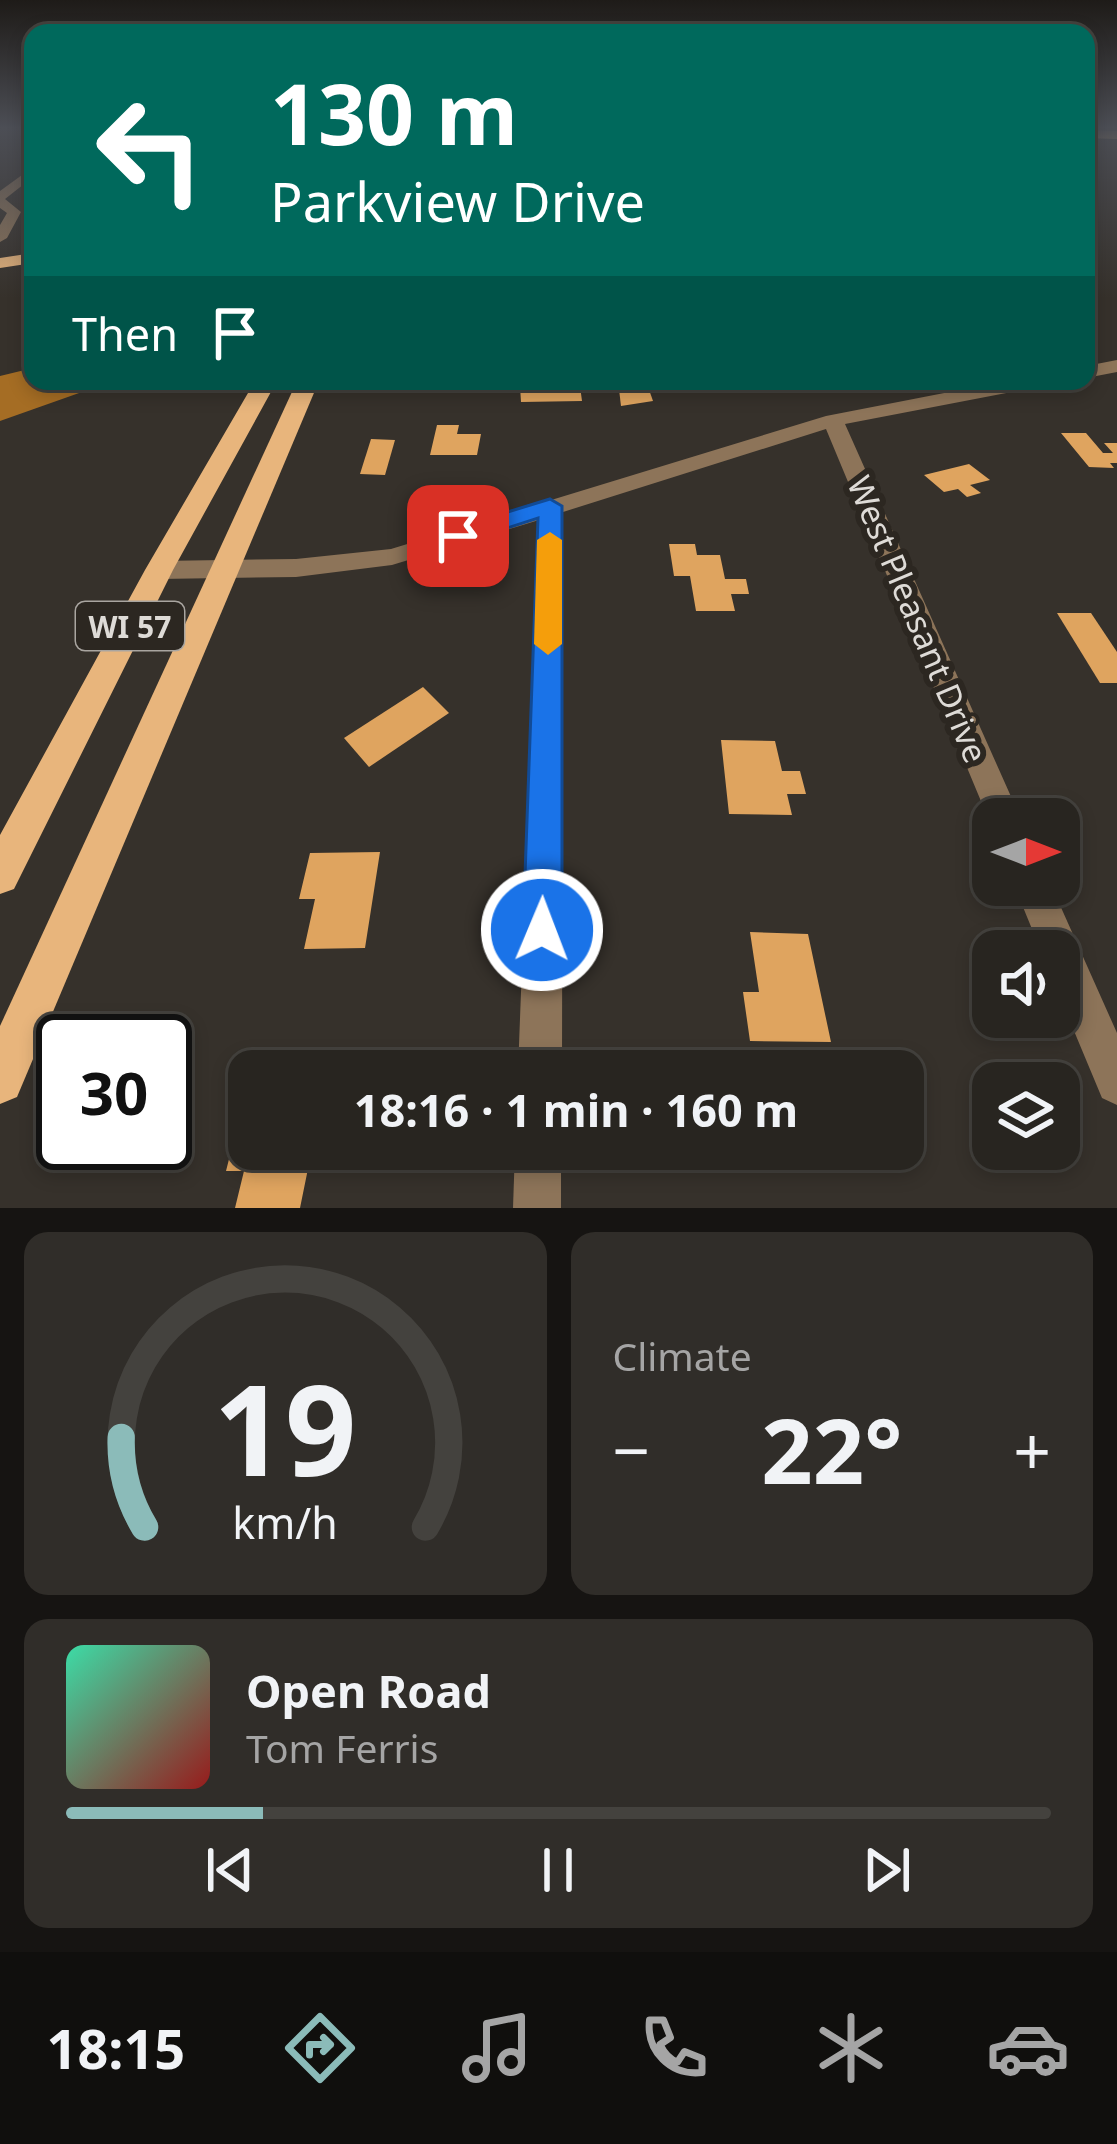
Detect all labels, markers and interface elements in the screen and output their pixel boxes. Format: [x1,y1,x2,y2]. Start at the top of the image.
text: 130 m [270,55,518,170]
icon: left [72,72,228,228]
text: Parkview Drive [270,164,645,238]
icon: arrive [202,300,268,366]
text: Then [72,303,178,364]
street label: West Pleasant Drive [837,469,999,769]
pin [407,485,509,587]
icon: arrive [425,503,491,569]
road number: WI 57 [76,602,184,650]
north arrow [972,798,1080,906]
map controls [972,798,1080,1170]
position arrow [479,867,605,993]
button: sound [972,930,1080,1038]
speed limit sign: 30 [36,1014,192,1170]
button: layers [972,1062,1080,1170]
text: 18:16 · 1 min · 160 m [354,1079,798,1140]
text: Climate [613,1329,752,1382]
text: 19 [214,1343,357,1513]
text: 22° [761,1388,902,1510]
text: − [613,1404,650,1494]
text: + [1013,1404,1051,1494]
text: km/h [233,1492,338,1551]
text: Open Road [246,1660,491,1721]
text: Tom Ferris [246,1721,438,1774]
icon: previous [197,1837,263,1903]
icon: pause [525,1837,591,1903]
icon: next [854,1837,920,1903]
icon: directions [278,2006,362,2090]
icon: music [455,2006,539,2090]
icon: phone [632,2006,716,2090]
icon: climate [809,2006,893,2090]
icon: car [986,2006,1070,2090]
text: 18:15 [47,2011,185,2085]

